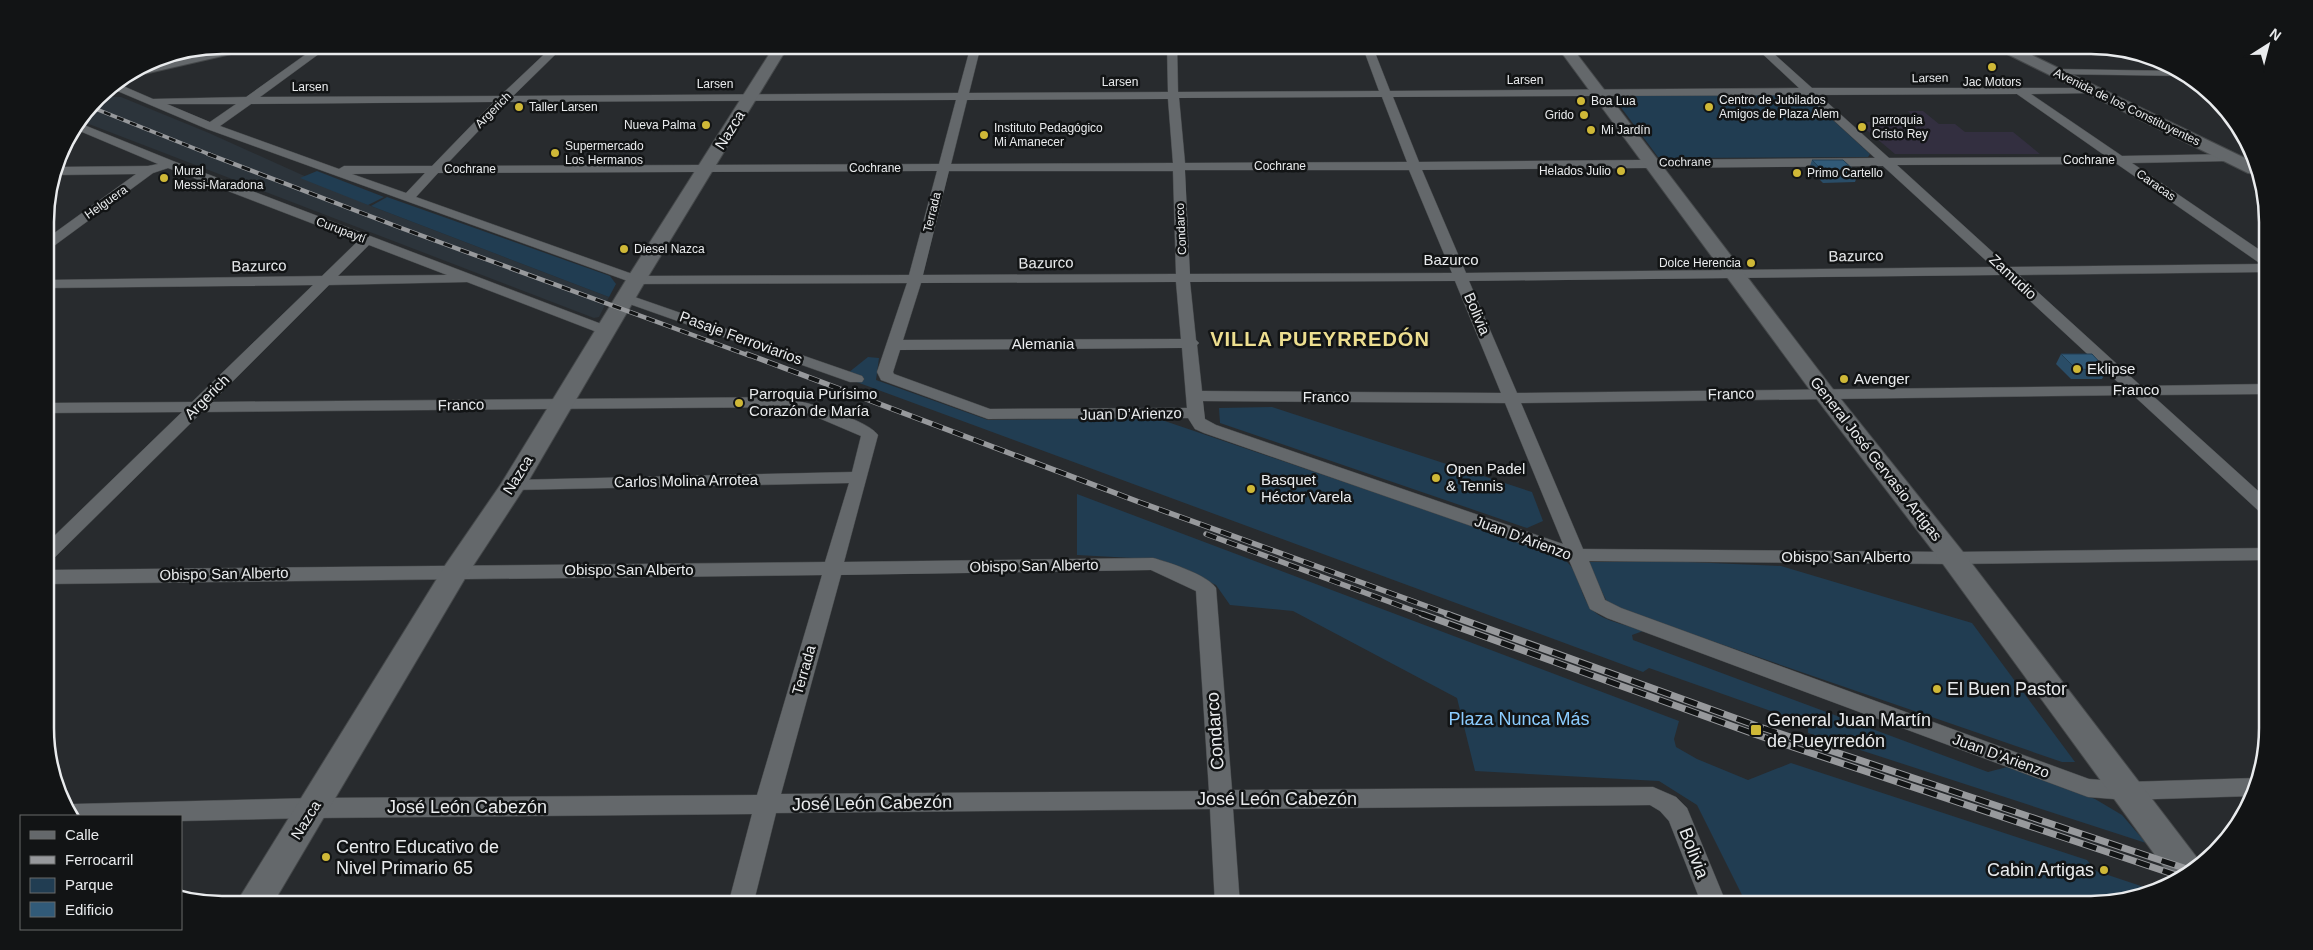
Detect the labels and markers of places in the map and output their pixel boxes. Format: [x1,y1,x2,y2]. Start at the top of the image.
marker: Jac Motors [1986,61,1998,73]
place label: Jac Motors [1963,75,2021,89]
place label: Centro de Jubilados Amigos de Plaza Alem [1719,93,1839,121]
place label: Boa Lua [1591,94,1636,108]
marker: Boa Lua [1575,95,1587,107]
place label: Taller Larsen [529,100,598,114]
marker: Taller Larsen [513,101,525,113]
marker: Centro de Jubilados Amigos de Plaza Alem [1703,101,1715,113]
place label: Grido [1545,108,1574,122]
marker: Grido [1578,109,1590,121]
place label: parroquia Cristo Rey [1872,113,1928,141]
place label: Nueva Palma [624,118,696,132]
marker: Nueva Palma [700,119,712,131]
place label: Instituto Pedagógico Mi Amanecer [994,121,1103,149]
marker: parroquia Cristo Rey [1856,121,1868,133]
place label: Mi Jardín [1601,123,1650,137]
marker: Mi Jardín [1585,124,1597,136]
marker: Instituto Pedagógico Mi Amanecer [978,129,990,141]
place label: Supermercado Los Hermanos [565,139,644,167]
marker: Supermercado Los Hermanos [549,147,561,159]
place label: Mural Messi-Maradona [174,164,264,192]
place label: Helados Julio [1539,164,1611,178]
marker: Helados Julio [1615,165,1627,177]
place label: Primo Cartello [1807,166,1883,180]
marker: Primo Cartello [1791,167,1803,179]
marker: Mural Messi-Maradona [158,172,170,184]
place label: Diesel Nazca [634,242,705,256]
marker: Diesel Nazca [618,243,630,255]
place label: Dolce Herencia [1659,256,1741,270]
marker: Dolce Herencia [1745,257,1757,269]
place label: Eklipse [2087,360,2135,377]
marker: Eklipse [2071,363,2083,375]
place label: Avenger [1854,370,1910,387]
marker: Avenger [1838,373,1850,385]
place label: Parroquia Purísimo Corazón de María [749,385,877,419]
marker: Parroquia Purísimo Corazón de María [733,397,745,409]
place label: Open Padel & Tennis [1446,460,1525,494]
place label: Basquet Héctor Varela [1261,471,1352,505]
marker: Open Padel & Tennis [1430,472,1442,484]
marker: Basquet Héctor Varela [1245,483,1257,495]
place label: El Buen Pastor [1947,679,2067,699]
marker: El Buen Pastor [1931,683,1943,695]
place label: General Juan Martín de Pueyrredón [1767,710,1931,751]
marker: General Juan Martín de Pueyrredón [1749,723,1763,737]
place label: Centro Educativo de Nivel Primario 65 [336,837,499,878]
marker: Centro Educativo de Nivel Primario 65 [320,851,332,863]
place label: Cabin Artigas [1987,860,2094,880]
marker: Cabin Artigas [2098,864,2110,876]

